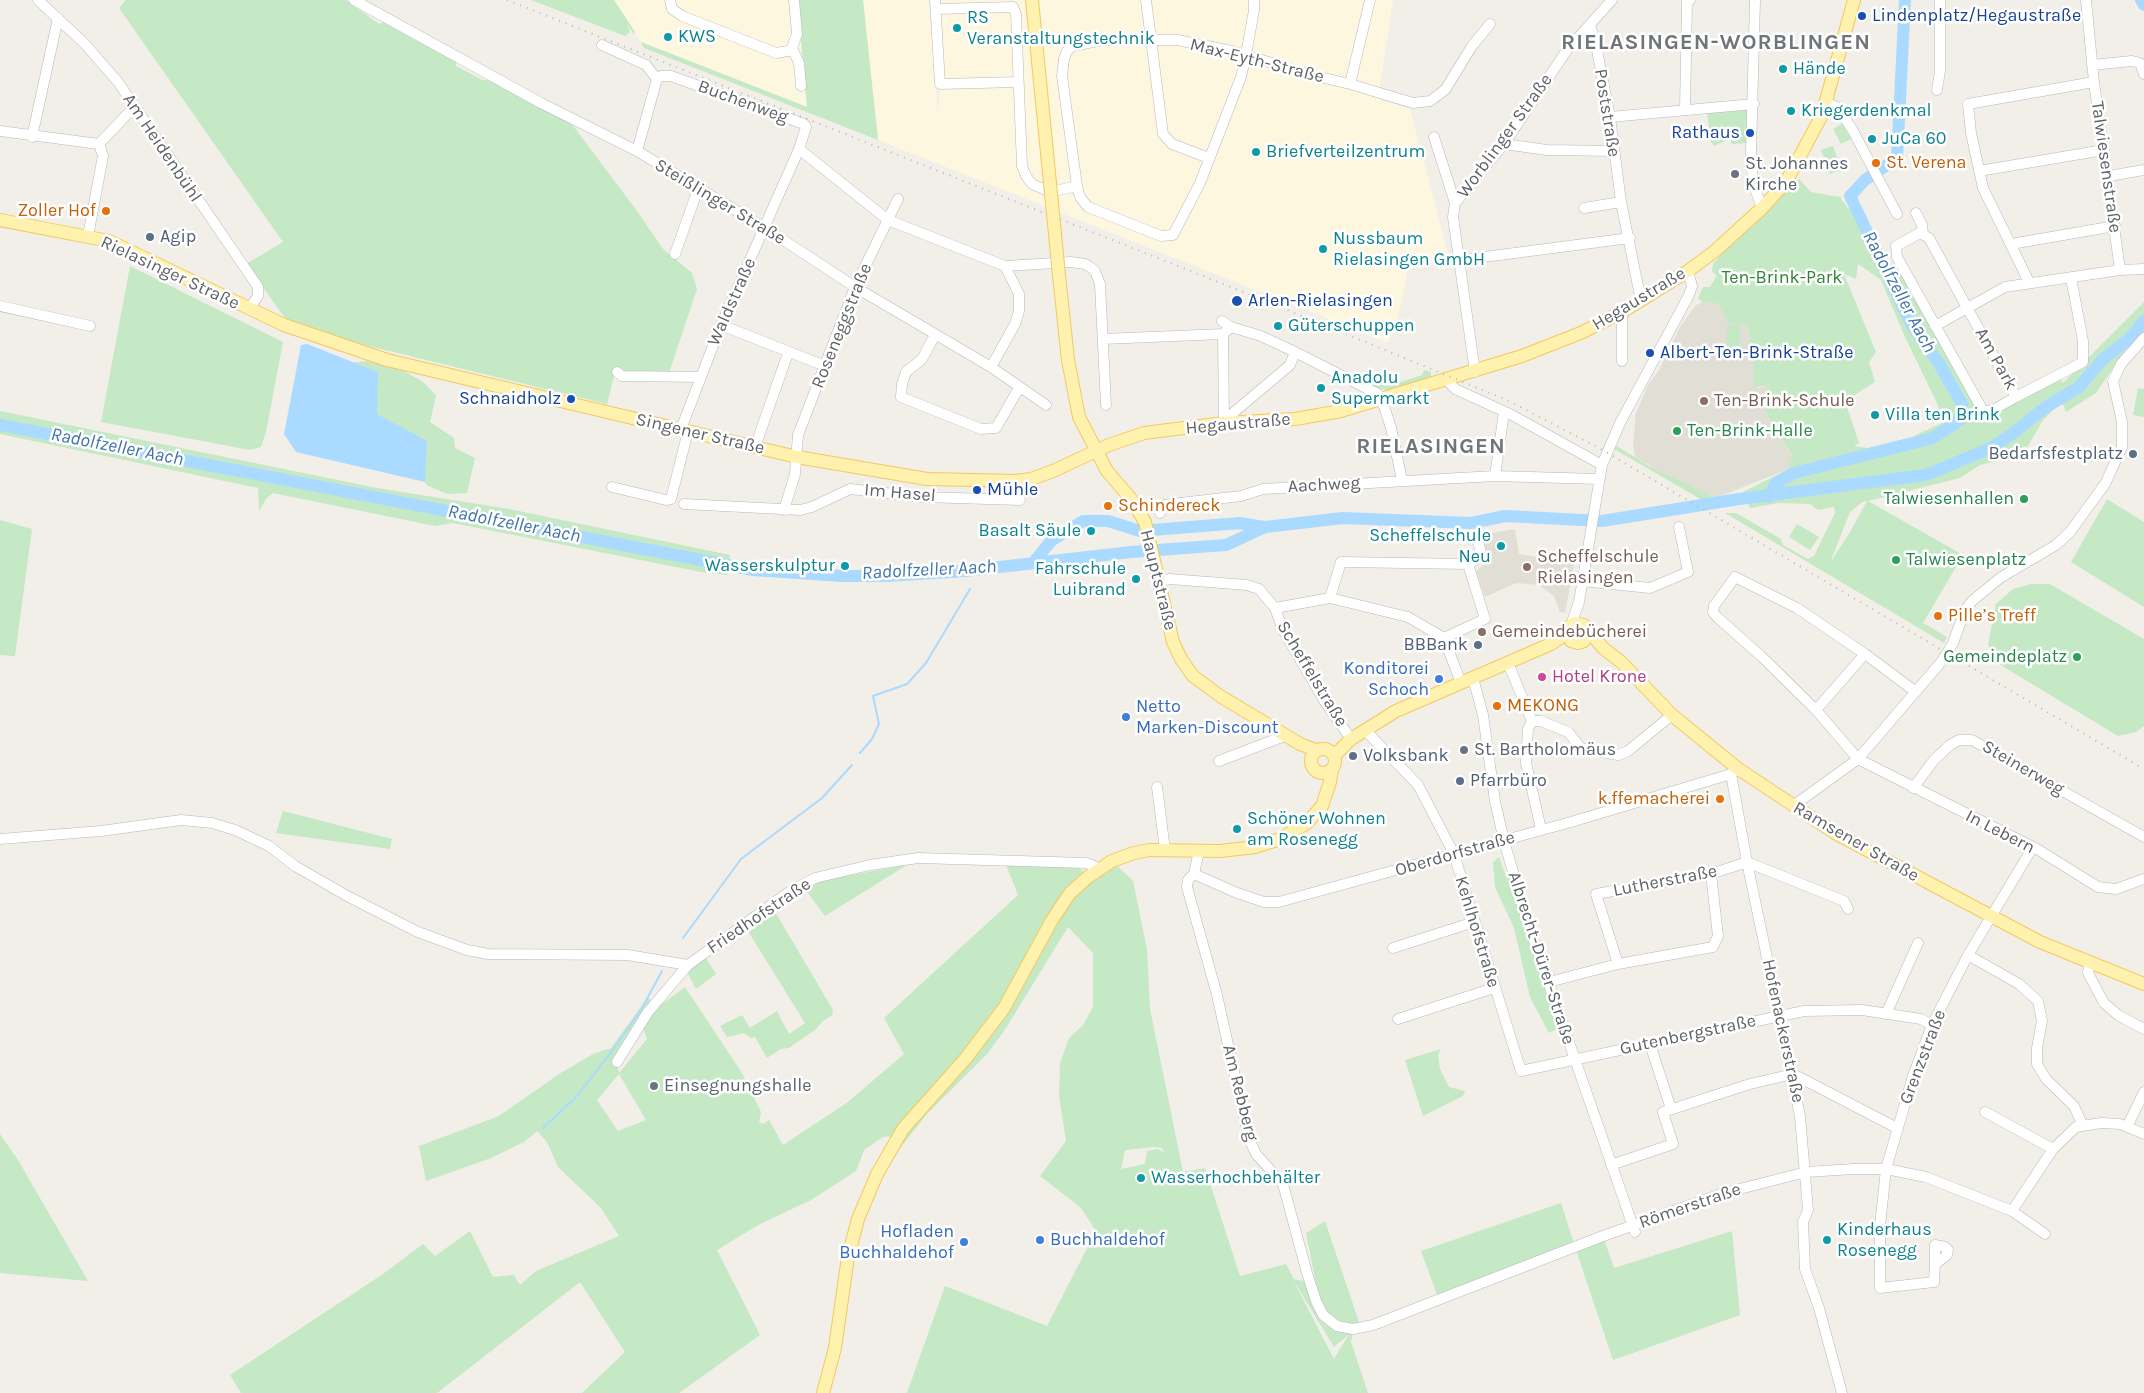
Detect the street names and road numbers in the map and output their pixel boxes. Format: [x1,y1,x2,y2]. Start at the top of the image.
street label: Max-Eyth-Straße [1188,34,1326,88]
street label: Poststraße [1589,67,1625,159]
street label: Worblinger Straße [1453,70,1557,202]
street label: Buchenweg [695,76,791,128]
street label: Am Heidenbühl [118,90,206,206]
street label: Talwiesenstraße [2086,100,2126,234]
street label: Steißlinger Straße [651,154,789,250]
street label: Rielasinger Straße [97,231,243,315]
street label: Waldstraße [703,255,761,349]
street label: Roseneggstraße [807,260,877,392]
street label: Hegaustraße [1588,263,1690,335]
street label: Am Park [1970,324,2022,394]
street label: Singener Straße [633,409,767,459]
street label: Hegaustraße [1185,409,1291,439]
street label: Aachweg [1287,472,1361,498]
street label: Im Hasel [863,479,937,507]
street label: Hauptstraße [1135,527,1181,633]
street label: Scheffelstraße [1272,617,1352,731]
street label: Steinerweg [1978,736,2068,800]
street label: Ramsener Straße [1789,797,1923,887]
street label: In Lebern [1962,805,2038,859]
street label: Oberdorfstraße [1393,827,1517,881]
street label: Lutherstraße [1611,860,1719,902]
street label: Albrecht-Dürer-Straße [1503,869,1579,1047]
street label: Friedhofstraße [703,873,815,959]
street label: Kehlhofstraße [1450,874,1504,990]
street label: Hofenackerstraße [1757,957,1809,1105]
street label: Grenzstraße [1895,1007,1951,1107]
street label: Gutenbergstraße [1618,1010,1758,1060]
street label: Am Rebberg [1218,1043,1262,1143]
street label: Römerstraße [1636,1178,1744,1234]

